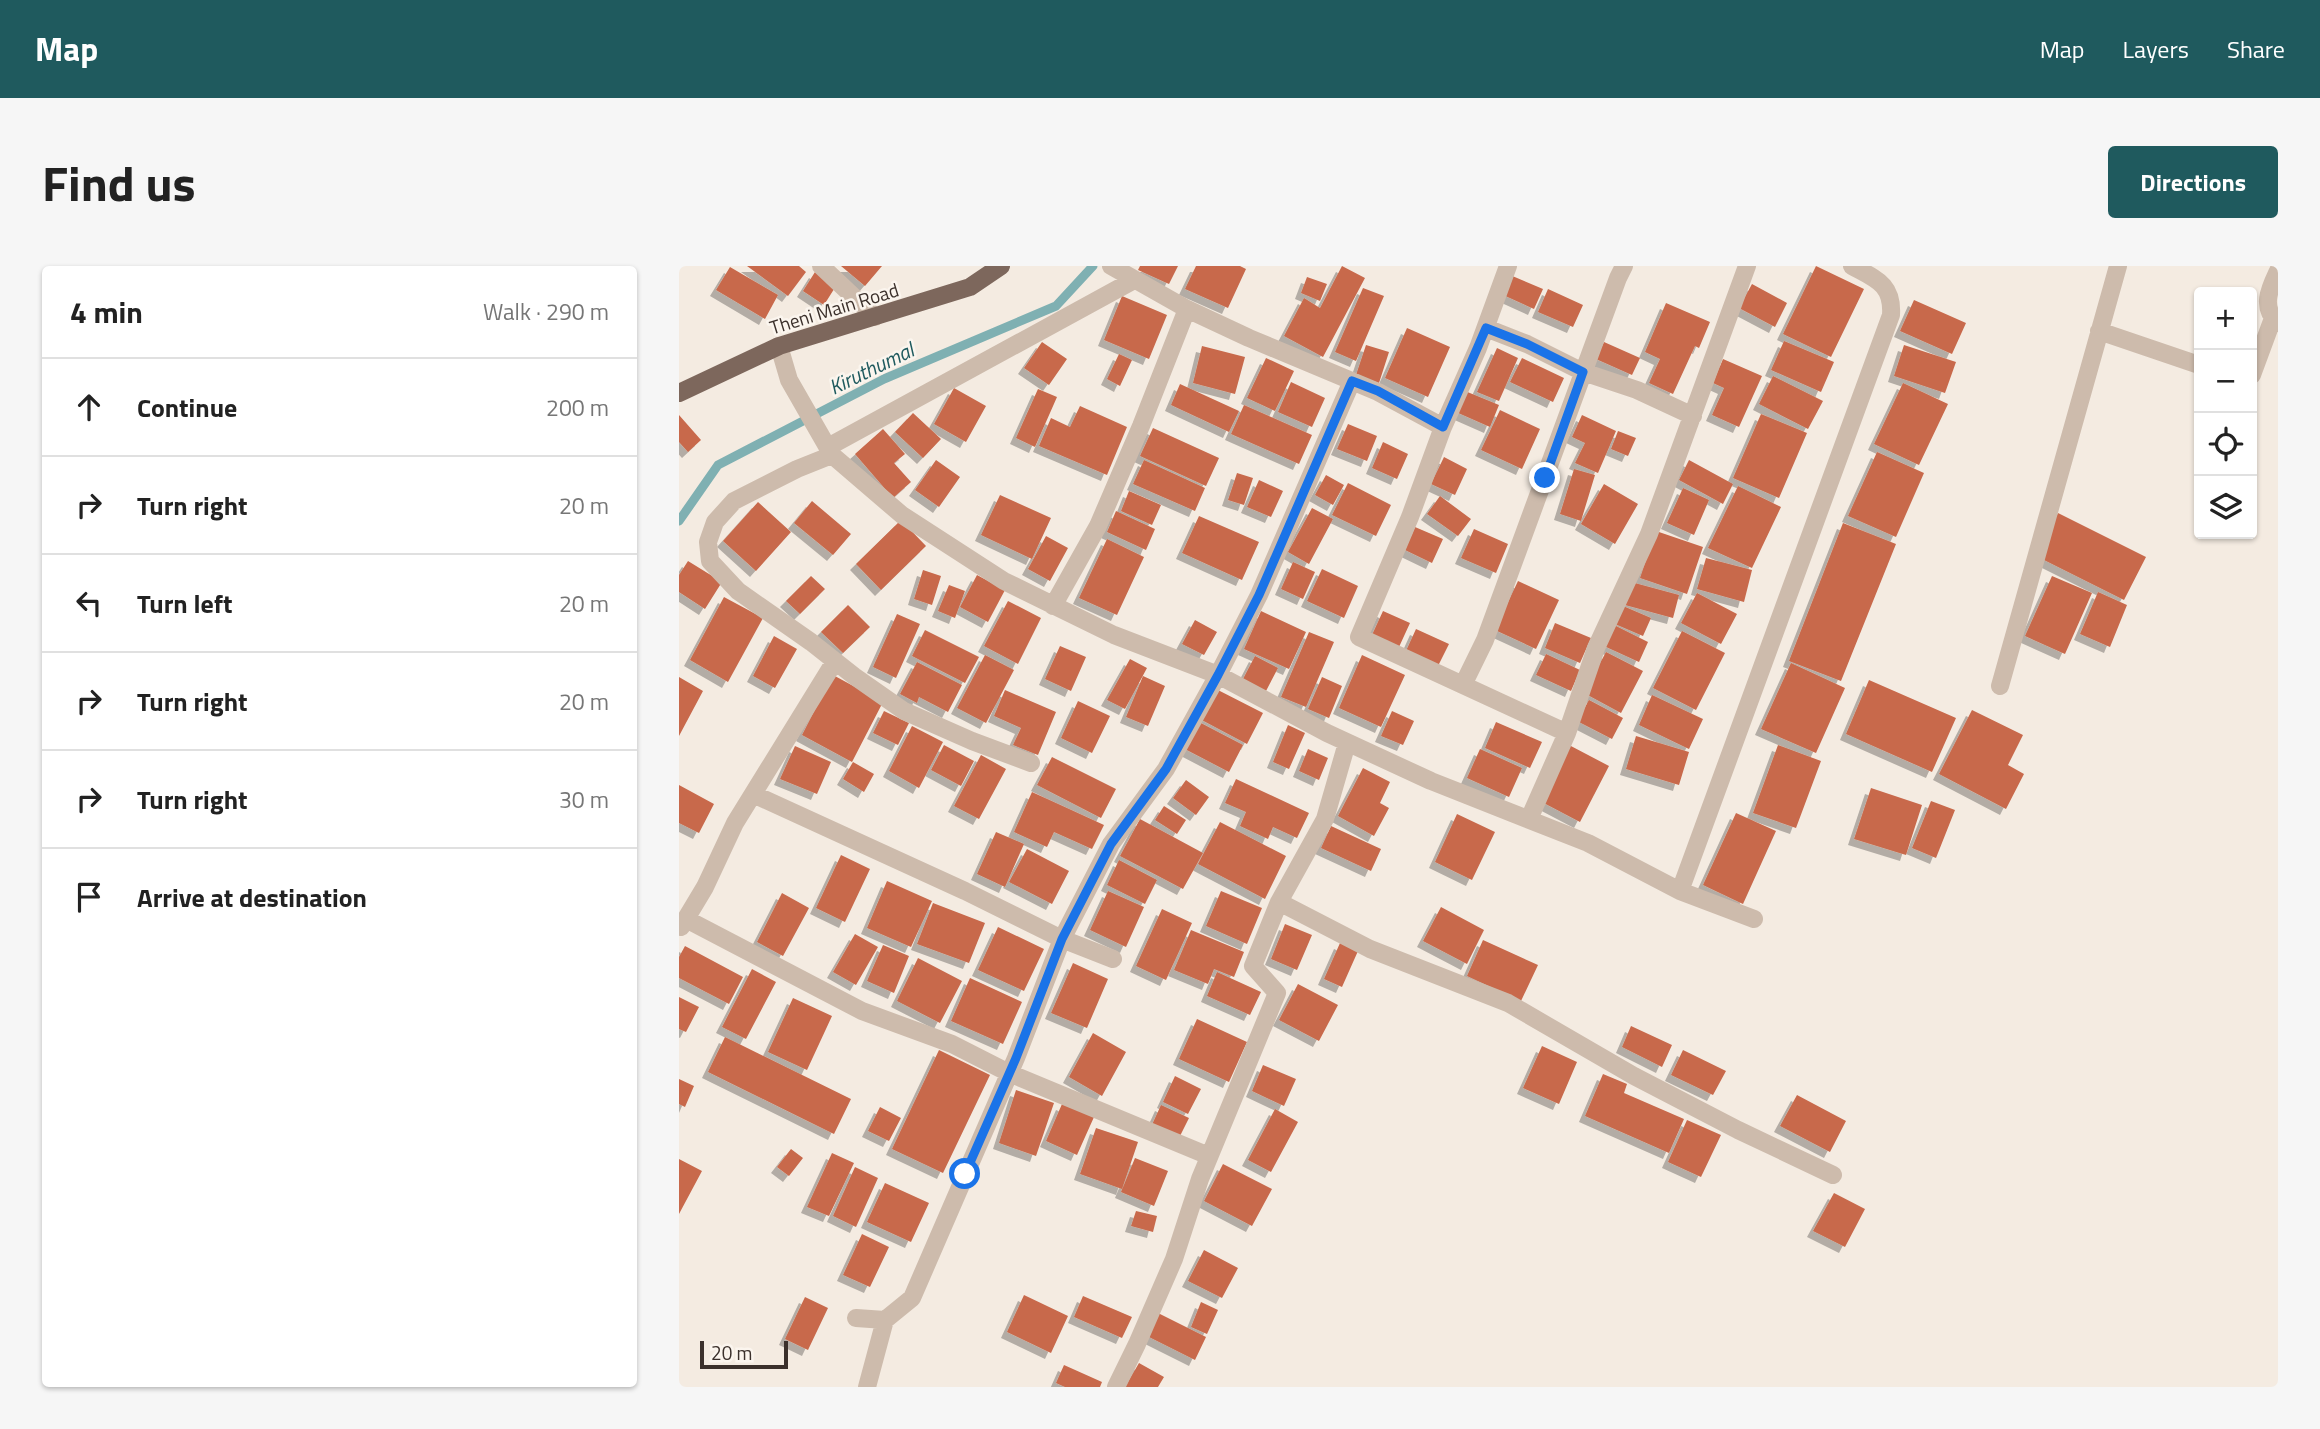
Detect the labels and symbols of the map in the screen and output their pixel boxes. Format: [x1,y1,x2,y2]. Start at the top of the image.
street label: Theni Main Road [766,275,902,341]
water label: Kiruthumal [823,333,921,402]
route end [1529,462,1560,493]
route start [949,1158,980,1189]
scale bar [700,1338,787,1370]

